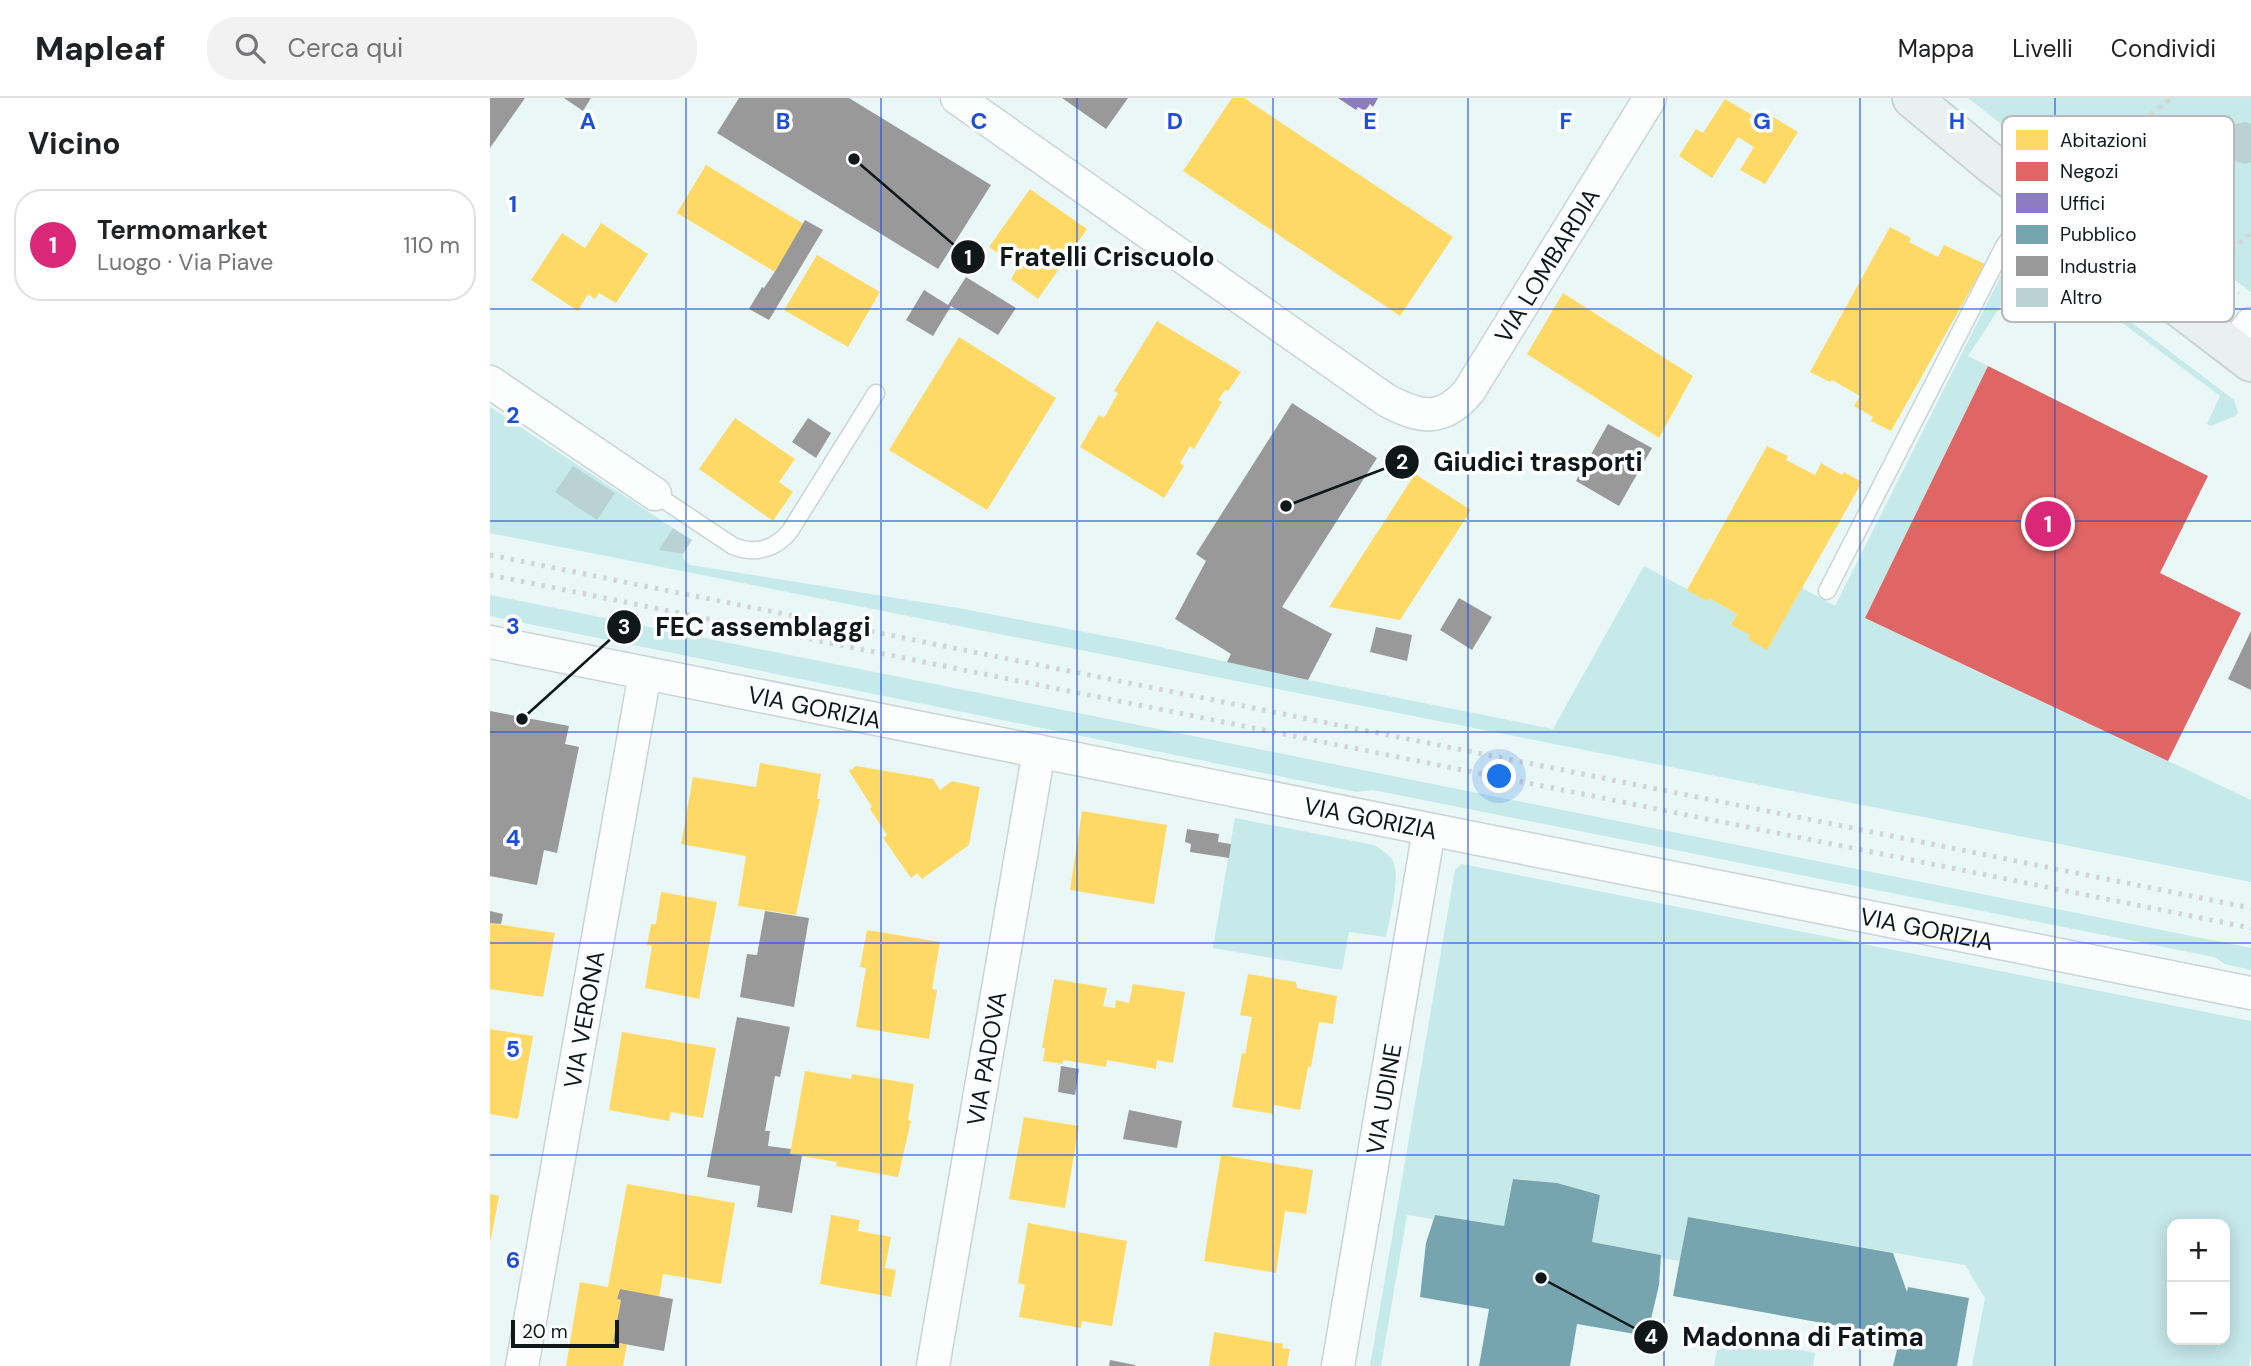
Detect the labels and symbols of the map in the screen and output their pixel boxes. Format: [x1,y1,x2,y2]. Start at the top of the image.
text: A [580,106,596,136]
text: B [776,106,790,136]
text: C [971,106,987,136]
text: D [1167,106,1183,136]
text: E [1363,106,1377,136]
text: F [1560,106,1573,136]
text: G [1753,106,1771,136]
text: H [1949,106,1965,136]
legend [2002,116,2234,322]
text: Abitazioni [2060,128,2147,153]
text: Negozi [2060,159,2119,184]
street label: VIA LOMBARDIA [1487,182,1606,348]
text: 1 [509,189,517,219]
text: Uffici [2060,191,2105,216]
text: Pubblico [2060,222,2137,247]
callout: Fratelli Criscuolo [950,234,1228,281]
text: Fratelli Criscuolo [999,240,1215,274]
text: 1 [964,244,972,272]
text: Industria [2060,254,2137,279]
text: Altro [2060,285,2102,310]
text: 2 [506,400,520,430]
callout: Giudici trasporti [1385,438,1657,485]
text: Giudici trasporti [1433,445,1643,479]
text: 2 [1396,448,1408,476]
pin: 1 [2025,498,2071,550]
callout: FEC assemblaggi [607,603,885,650]
text: FEC assemblaggi [655,610,871,644]
text: 3 [506,611,520,641]
text: 3 [618,613,630,641]
street label: VIA GORIZIA [745,678,884,735]
your location [1482,759,1516,793]
street label: VIA GORIZIA [1301,789,1440,846]
text: 4 [506,823,521,853]
street label: VIA GORIZIA [1857,900,1996,957]
street label: VIA VERONA [556,948,611,1091]
street label: VIA PADOVA [959,989,1013,1128]
text: 5 [506,1034,520,1064]
street label: VIA UDINE [1359,1041,1408,1157]
text: 6 [506,1245,520,1275]
callout: Madonna di Fatima [1634,1313,1938,1360]
scale bar [511,1317,620,1349]
text: Madonna di Fatima [1682,1320,1924,1354]
text: 4 [1644,1323,1658,1351]

